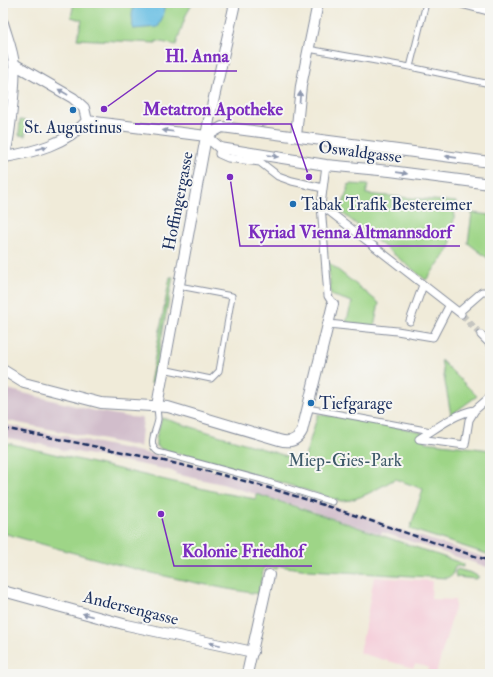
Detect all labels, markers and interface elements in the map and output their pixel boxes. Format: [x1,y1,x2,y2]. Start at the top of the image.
callout: Hl. Anna [157,41,237,71]
text: Hl. Anna [165,45,230,68]
one-way arrow [57,89,69,96]
one-way arrow [296,91,303,103]
callout: Metatron Apotheke [135,94,291,124]
text: Metatron Apotheke [142,98,283,121]
marker: St. Augustinus [68,105,78,115]
place label: St. Augustinus [24,117,122,138]
one-way arrow [162,128,174,134]
street label: Oswaldgasse [317,136,403,168]
one-way arrow [36,144,49,150]
street label: Hoffingergasse [158,150,198,252]
one-way arrow [267,153,279,159]
one-way arrow [445,154,457,160]
one-way arrow [396,169,408,176]
place label: Tabak Trafik Bestereimer [301,194,473,215]
marker: Tabak Trafik Bestereimer [288,199,298,209]
callout: Kyriad Vienna Altmannsdorf [240,216,460,246]
text: Kyriad Vienna Altmannsdorf [248,221,455,244]
place label: Tiefgarage [319,393,393,414]
marker: Tiefgarage [306,398,316,408]
park label: Miep-Gies-Park [288,450,402,472]
callout: Kolonie Friedhof [174,536,312,566]
text: Kolonie Friedhof [182,540,307,563]
street label: Andersengasse [80,586,181,630]
one-way arrow [82,612,94,618]
one-way arrow [208,641,221,647]

